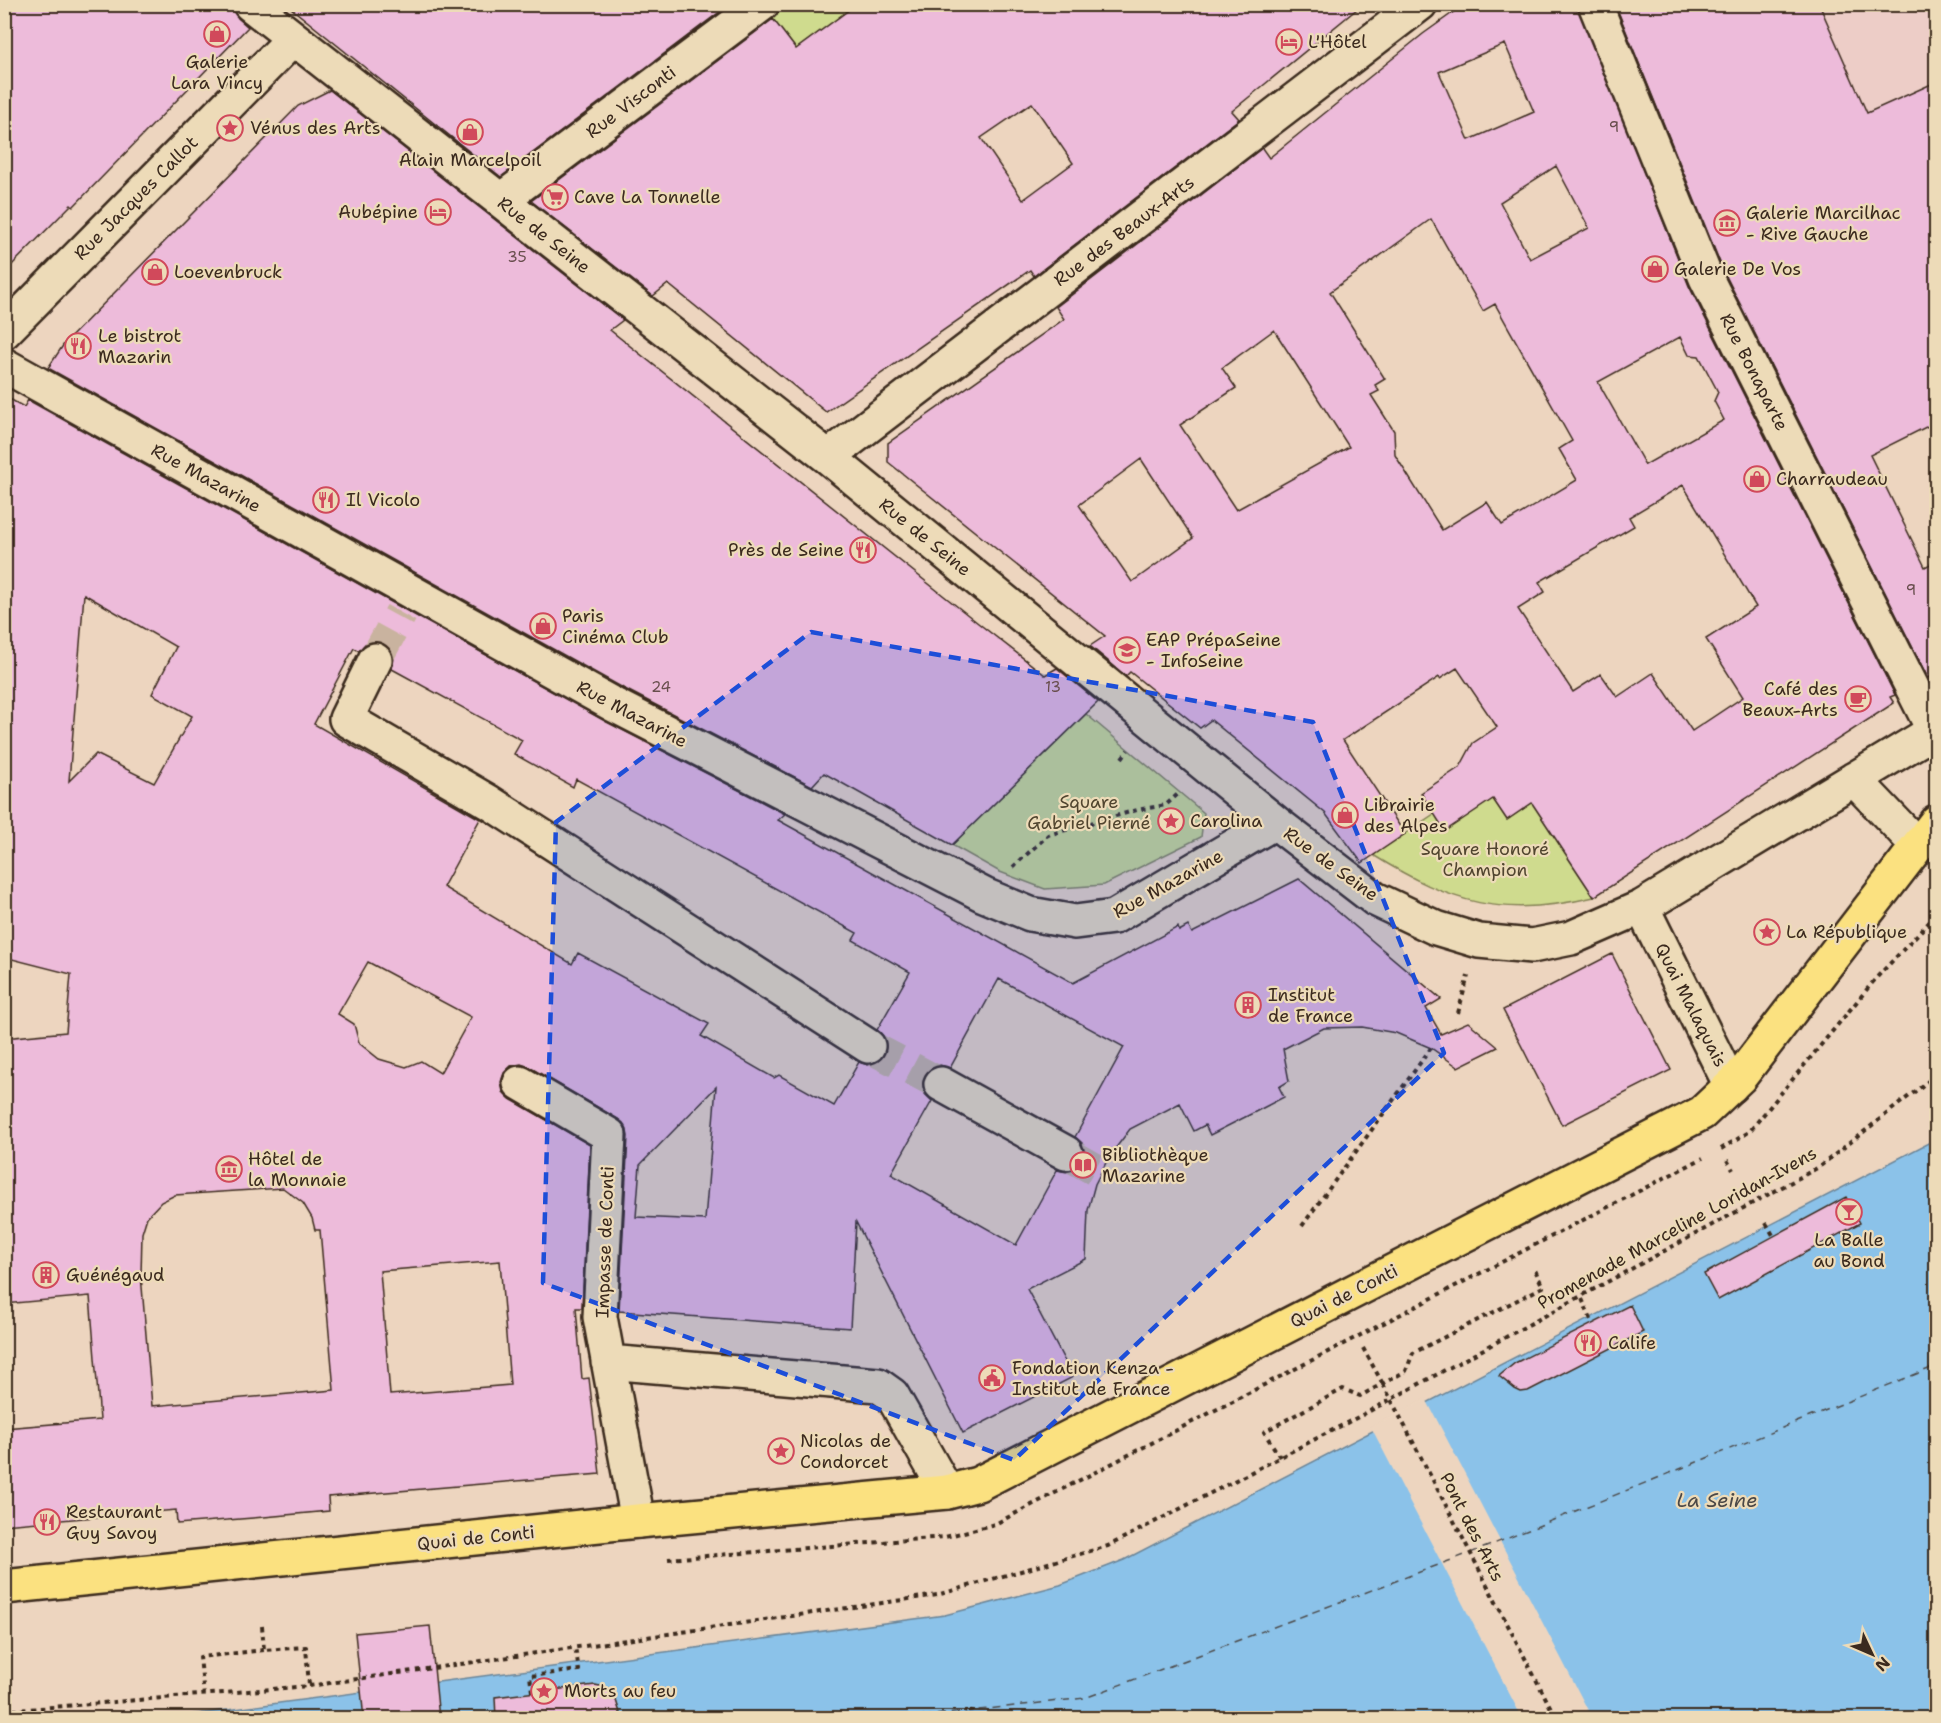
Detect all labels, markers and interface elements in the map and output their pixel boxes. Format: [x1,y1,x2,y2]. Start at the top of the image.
shop icon: Galerie Lara Vincy [202,19,232,49]
hotel icon: L'Hôtel [1274,27,1304,57]
place label: L'Hôtel [1308,30,1367,54]
place label: Galerie Lara Vincy [171,50,263,95]
street label: Rue Visconti [581,60,681,144]
place icon: Vénus des Arts [215,113,245,143]
place label: Vénus des Arts [250,116,381,140]
shop icon: Alain Marcelpoil [455,117,485,147]
house number: 9 [1609,117,1619,137]
street label: Rue Jacques Callot [69,131,203,265]
place label: Alain Marcelpoil [399,148,542,172]
street label: Rue des Beaux-Arts [1049,170,1199,292]
supermarket icon: Cave La Tonnelle [540,182,570,212]
place label: Cave La Tonnelle [574,185,721,209]
street label: Rue de Seine [493,191,595,279]
hotel icon: Aubépine [423,197,453,227]
place label: Aubépine [338,200,418,224]
place label: Galerie Marcilhac - Rive Gauche [1746,201,1901,246]
museum icon: Galerie Marcilhac - Rive Gauche [1712,208,1742,238]
house number: 35 [507,247,527,267]
shop icon: Galerie De Vos [1640,254,1670,284]
shop icon: Loevenbruck [140,257,170,287]
place label: Galerie De Vos [1674,257,1801,281]
place label: Loevenbruck [174,260,282,284]
street label: Rue Bonaparte [1714,309,1794,435]
place label: Le bistrot Mazarin [98,324,182,369]
restaurant icon: Le bistrot Mazarin [63,331,93,361]
street label: Rue Mazarine [147,438,265,518]
shop icon: Charraudeau [1742,464,1772,494]
place label: Charraudeau [1776,467,1888,491]
restaurant icon: Il Vicolo [311,485,341,515]
place label: Il Vicolo [346,488,420,512]
street label: Rue de Seine [874,492,976,582]
restaurant icon: Près de Seine [848,535,878,565]
place label: Près de Seine [728,538,844,562]
house number: 9 [1906,580,1916,600]
place label: Paris Cinéma Club [562,604,669,649]
shop icon: Paris Cinéma Club [528,611,558,641]
place label: EAP PrépaSeine - InfoSeine [1146,628,1281,673]
school or university icon: EAP PrépaSeine - InfoSeine [1112,635,1142,665]
street label: Rue Mazarine [572,675,692,753]
house number: 24 [651,677,671,697]
house number: 13 [1045,677,1061,697]
place label: Café des Beaux-Arts [1743,677,1838,722]
cafe icon: Café des Beaux-Arts [1843,684,1873,714]
park label: Square Gabriel Pierné [1027,790,1151,835]
place label: Librairie des Alpes [1364,793,1448,838]
shop icon: Librairie des Alpes [1330,800,1360,830]
place icon: Carolina [1156,806,1186,836]
place label: Carolina [1190,809,1262,833]
street label: Rue de Seine [1279,821,1383,907]
park label: Square Honoré Champion [1421,837,1549,882]
street label: Rue Mazarine [1109,844,1227,924]
place icon: La République [1752,917,1782,947]
place label: La République [1786,920,1907,944]
street label: Quai Malaquais [1649,939,1733,1071]
place label: Institut de France [1268,983,1353,1028]
building icon: Institut de France [1233,990,1263,1020]
street label: Promenade Marceline Loridan-Ivens [1533,1141,1821,1315]
place label: Bibliothèque Mazarine [1102,1143,1209,1188]
place label: Hôtel de la Monnaie [248,1147,347,1192]
library icon: Bibliothèque Mazarine [1068,1150,1098,1180]
museum icon: Hôtel de la Monnaie [214,1154,244,1184]
street label: Impasse de Conti [590,1165,620,1319]
bar icon: La Balle au Bond [1834,1197,1864,1227]
place label: La Balle au Bond [1813,1228,1885,1273]
street label: Quai de Conti [1286,1258,1402,1334]
building icon: Guénégaud [31,1260,61,1290]
place label: Guénégaud [66,1263,165,1287]
restaurant icon: Calife [1573,1328,1603,1358]
place label: Calife [1608,1331,1656,1355]
place label: Fondation Kenza - Institut de France [1012,1356,1174,1401]
public building icon: Fondation Kenza - Institut de France [977,1363,1007,1393]
place label: Nicolas de Condorcet [800,1429,891,1474]
place icon: Nicolas de Condorcet [766,1436,796,1466]
street label: Pont des Arts [1434,1468,1510,1586]
water label: La Seine [1677,1487,1757,1513]
place label: Restaurant Guy Savoy [66,1500,162,1545]
restaurant icon: Restaurant Guy Savoy [32,1507,62,1537]
street label: Quai de Conti [416,1520,536,1556]
north arrow [1842,1624,1902,1684]
text: N [1870,1652,1894,1676]
place icon: Morts au feu [529,1676,559,1706]
place label: Morts au feu [564,1679,676,1703]

